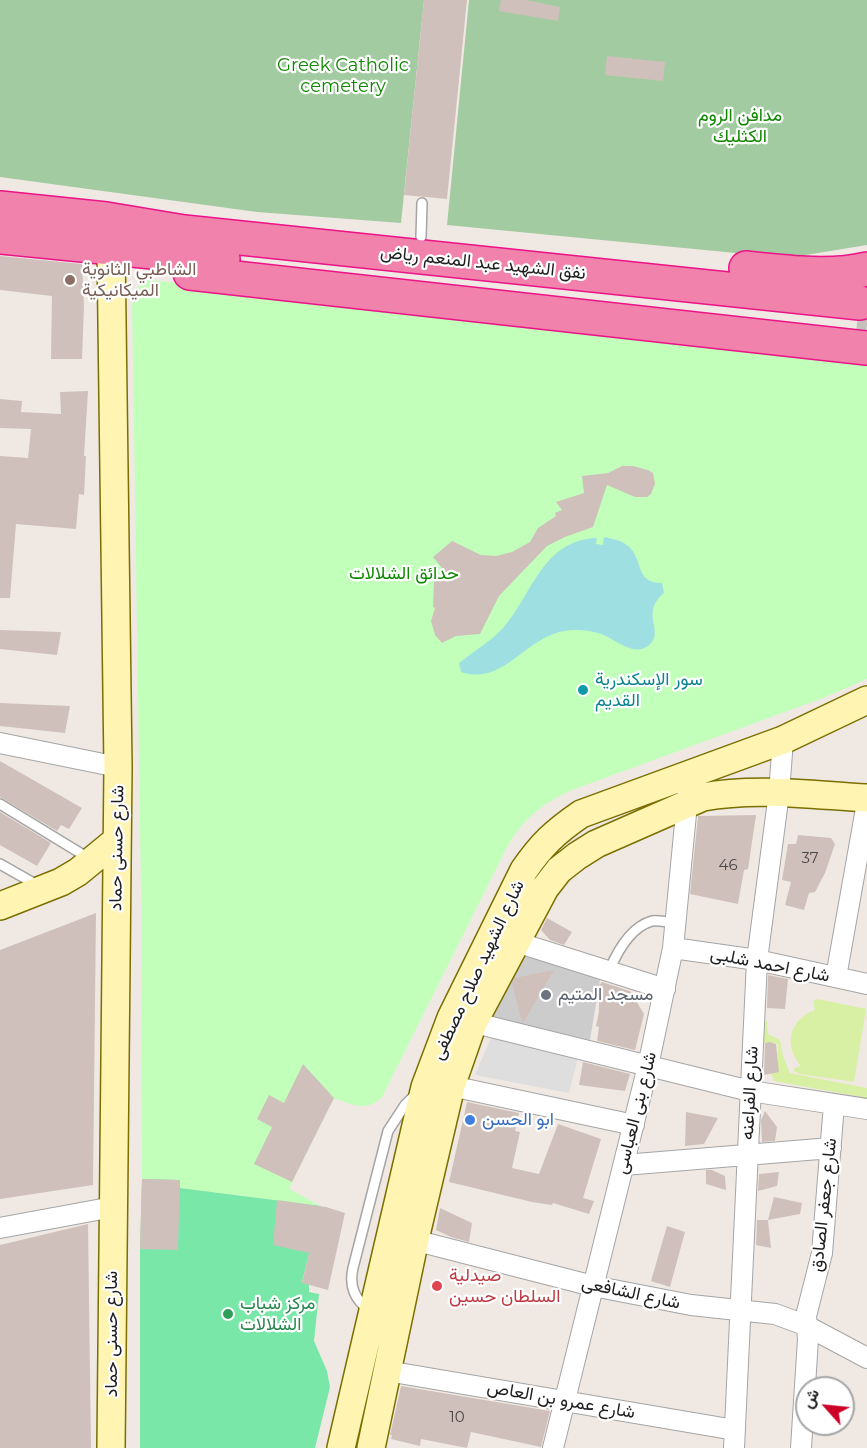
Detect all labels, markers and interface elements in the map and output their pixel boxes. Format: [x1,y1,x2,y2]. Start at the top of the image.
park label: Greek Catholic cemetery [277,55,409,98]
park label: مدافن الروم الكثليك [698,105,782,148]
street label: نفق الشهيد عبد المنعم رياض [379,241,587,285]
place label: الشاطبي الثانوية الميكانيكية [82,259,196,302]
marker: الشاطبي الثانوية الميكانيكية [63,273,77,287]
park label: حدائق الشلالات [349,563,459,585]
place label: سور الإسكندرية القديم [595,669,703,712]
marker: سور الإسكندرية القديم [576,683,590,697]
street label: شارع حسنى حماد [105,785,129,911]
house number: 37 [801,850,819,868]
house number: 46 [718,857,738,875]
street label: شارع الشهيد صلاح مصطفى [427,877,529,1063]
street label: شارع احمد شلبى [708,943,832,987]
place label: مسجد المتيم [558,984,653,1006]
marker: مسجد المتيم [539,988,553,1002]
street label: شارع الفراعنه [737,1046,763,1140]
street label: شارع بنى العباسى [610,1050,662,1176]
place label: ابو الحسن [482,1109,554,1131]
marker: ابو الحسن [463,1113,477,1127]
street label: شارع جعفر الصادق [806,1137,842,1273]
place label: صيدلية السلطان حسين [449,1265,560,1308]
street label: شارع حسنى حماد [101,1271,123,1397]
street label: شارع الشافعى [580,1272,682,1314]
marker: صيدلية السلطان حسين [430,1279,444,1293]
place label: مركز شباب الشلالات [240,1293,315,1336]
marker: مركز شباب الشلالات [221,1307,235,1321]
street label: شارع عمرو بن العاص [485,1376,637,1424]
north arrow [795,1376,855,1436]
text: ش [797,1386,823,1411]
house number: 10 [449,1409,465,1427]

